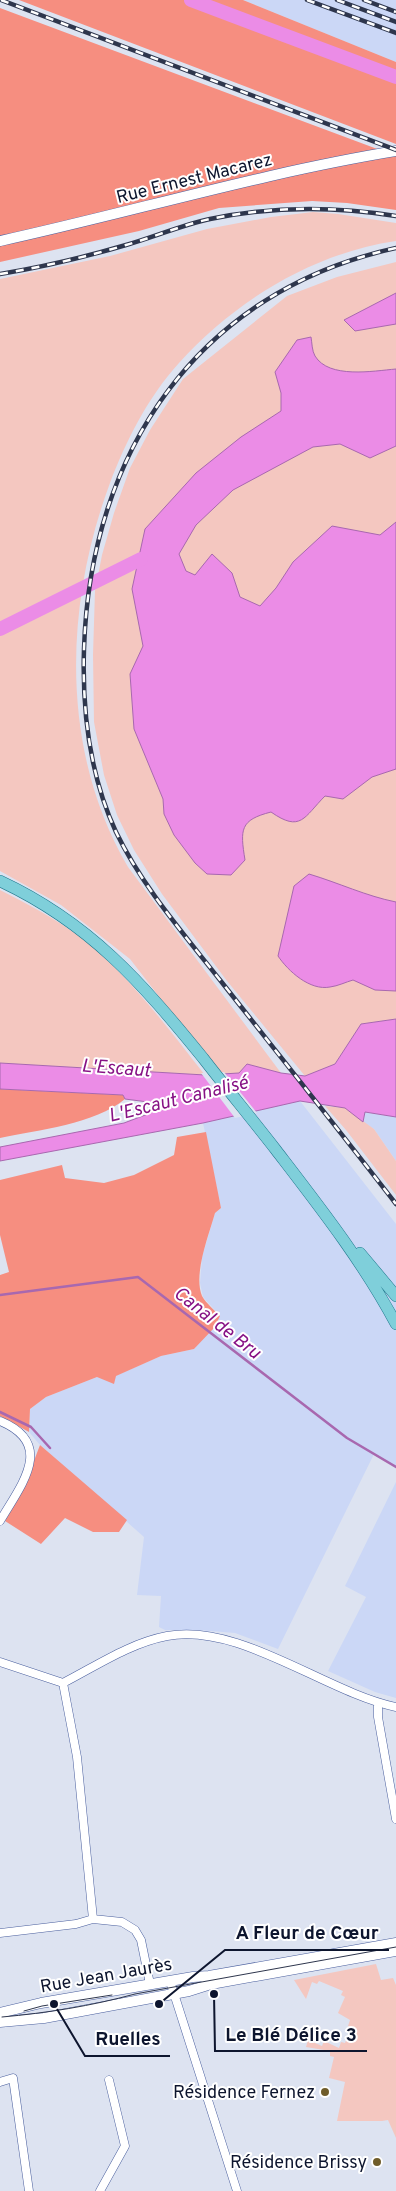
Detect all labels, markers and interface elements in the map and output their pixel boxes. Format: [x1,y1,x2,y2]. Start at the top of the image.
street label: Rue Ernest Macarez [114,149,275,210]
water label: L'Escaut [81,1055,152,1083]
water label: L'Escaut Canalisé [106,1070,253,1129]
water label: Canal de Bru [168,1282,266,1366]
callout: A Fleur de Cœur [225,1916,389,1950]
text: A Fleur de Cœur [235,1922,379,1946]
street label: Rue Jean Jaurès [38,1954,174,1999]
callout: Le Blé Délice 3 [215,2017,367,2051]
callout: Ruelles [85,2022,170,2056]
text: Le Blé Délice 3 [225,2024,357,2048]
text: Ruelles [95,2028,161,2052]
place label: Résidence Fernez [173,2082,315,2105]
marker: Résidence Fernez [319,2086,331,2098]
place label: Résidence Brissy [230,2152,367,2175]
marker: Résidence Brissy [371,2156,383,2168]

